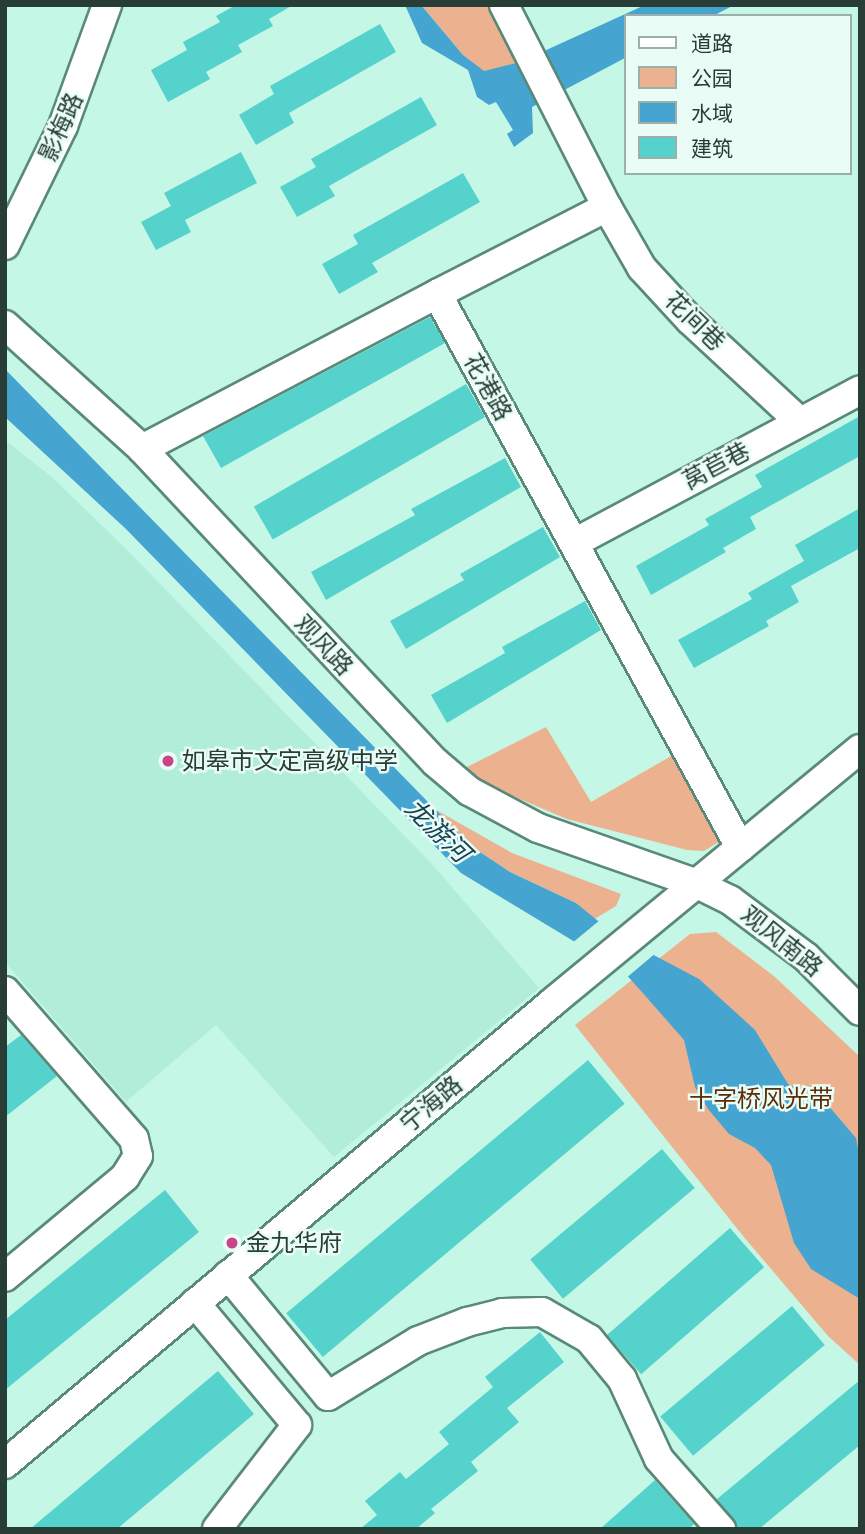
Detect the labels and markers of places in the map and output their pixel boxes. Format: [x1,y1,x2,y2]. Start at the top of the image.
place label: 如皋市文定高级中学 [182,747,398,775]
marker: 如皋市文定高级中学 [160,753,176,769]
place label: 金九华府 [246,1229,342,1257]
marker: 金九华府 [224,1235,240,1251]

